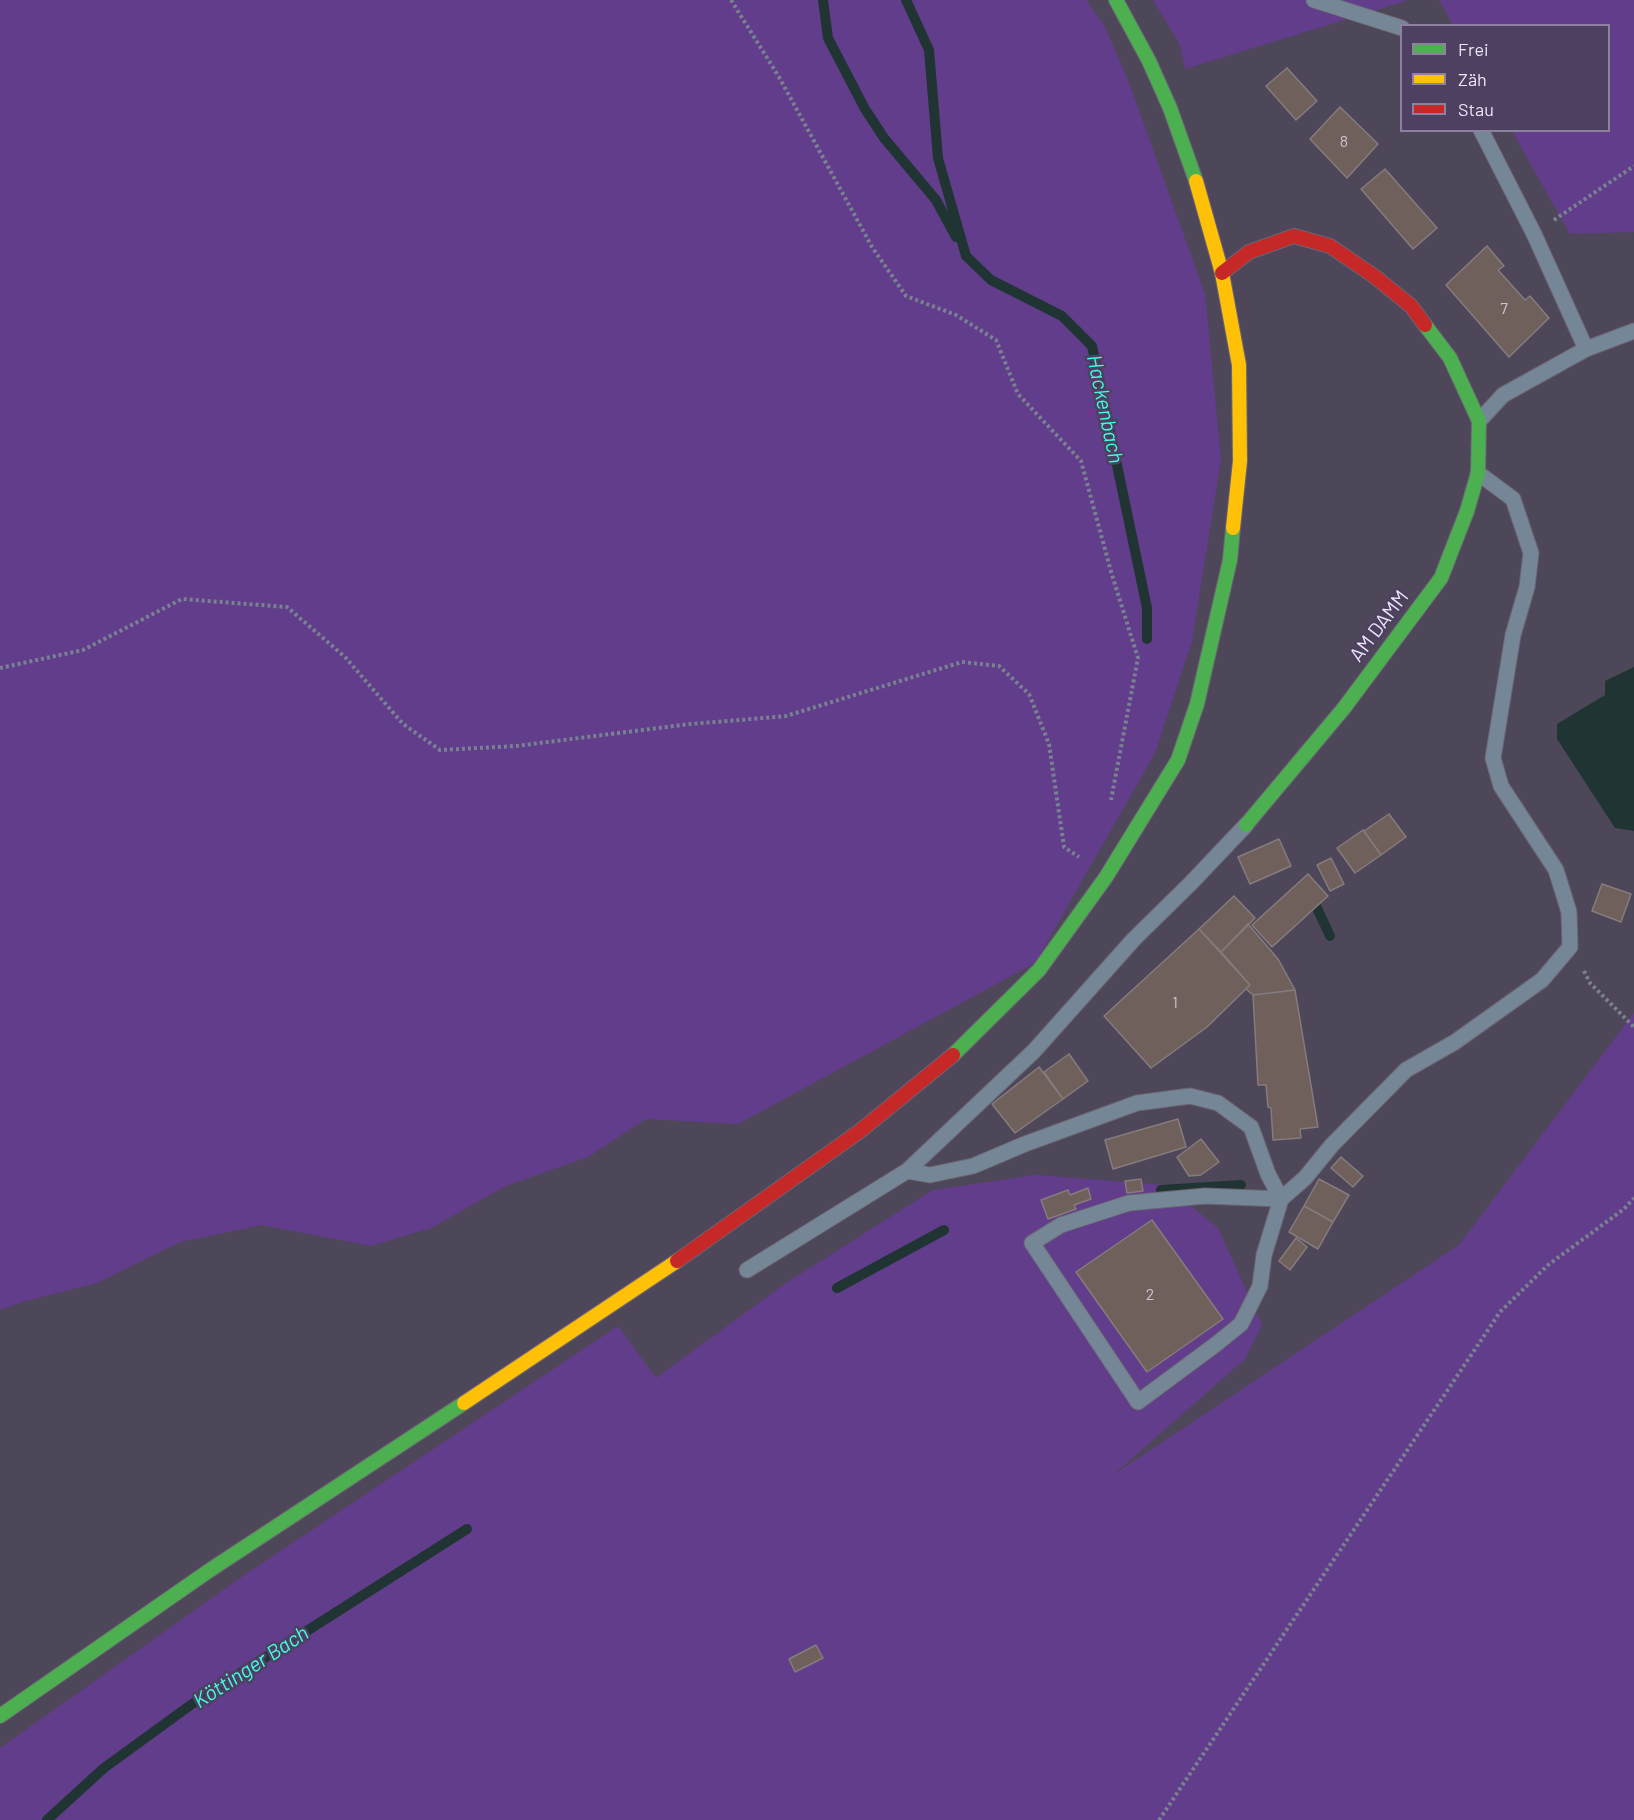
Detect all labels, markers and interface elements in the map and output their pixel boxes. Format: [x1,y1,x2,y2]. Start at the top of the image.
legend [1400,24,1610,132]
text: Frei [1458,38,1489,60]
text: Zäh [1458,68,1487,90]
text: Stau [1458,98,1494,120]
house number: 8 [1340,132,1348,152]
house number: 7 [1500,299,1508,319]
water label: Hackenbach [1081,352,1129,466]
street label: AM DAMM [1344,586,1414,666]
house number: 1 [1172,993,1178,1013]
house number: 2 [1146,1285,1154,1305]
water label: Köttinger Bach [189,1620,313,1714]

